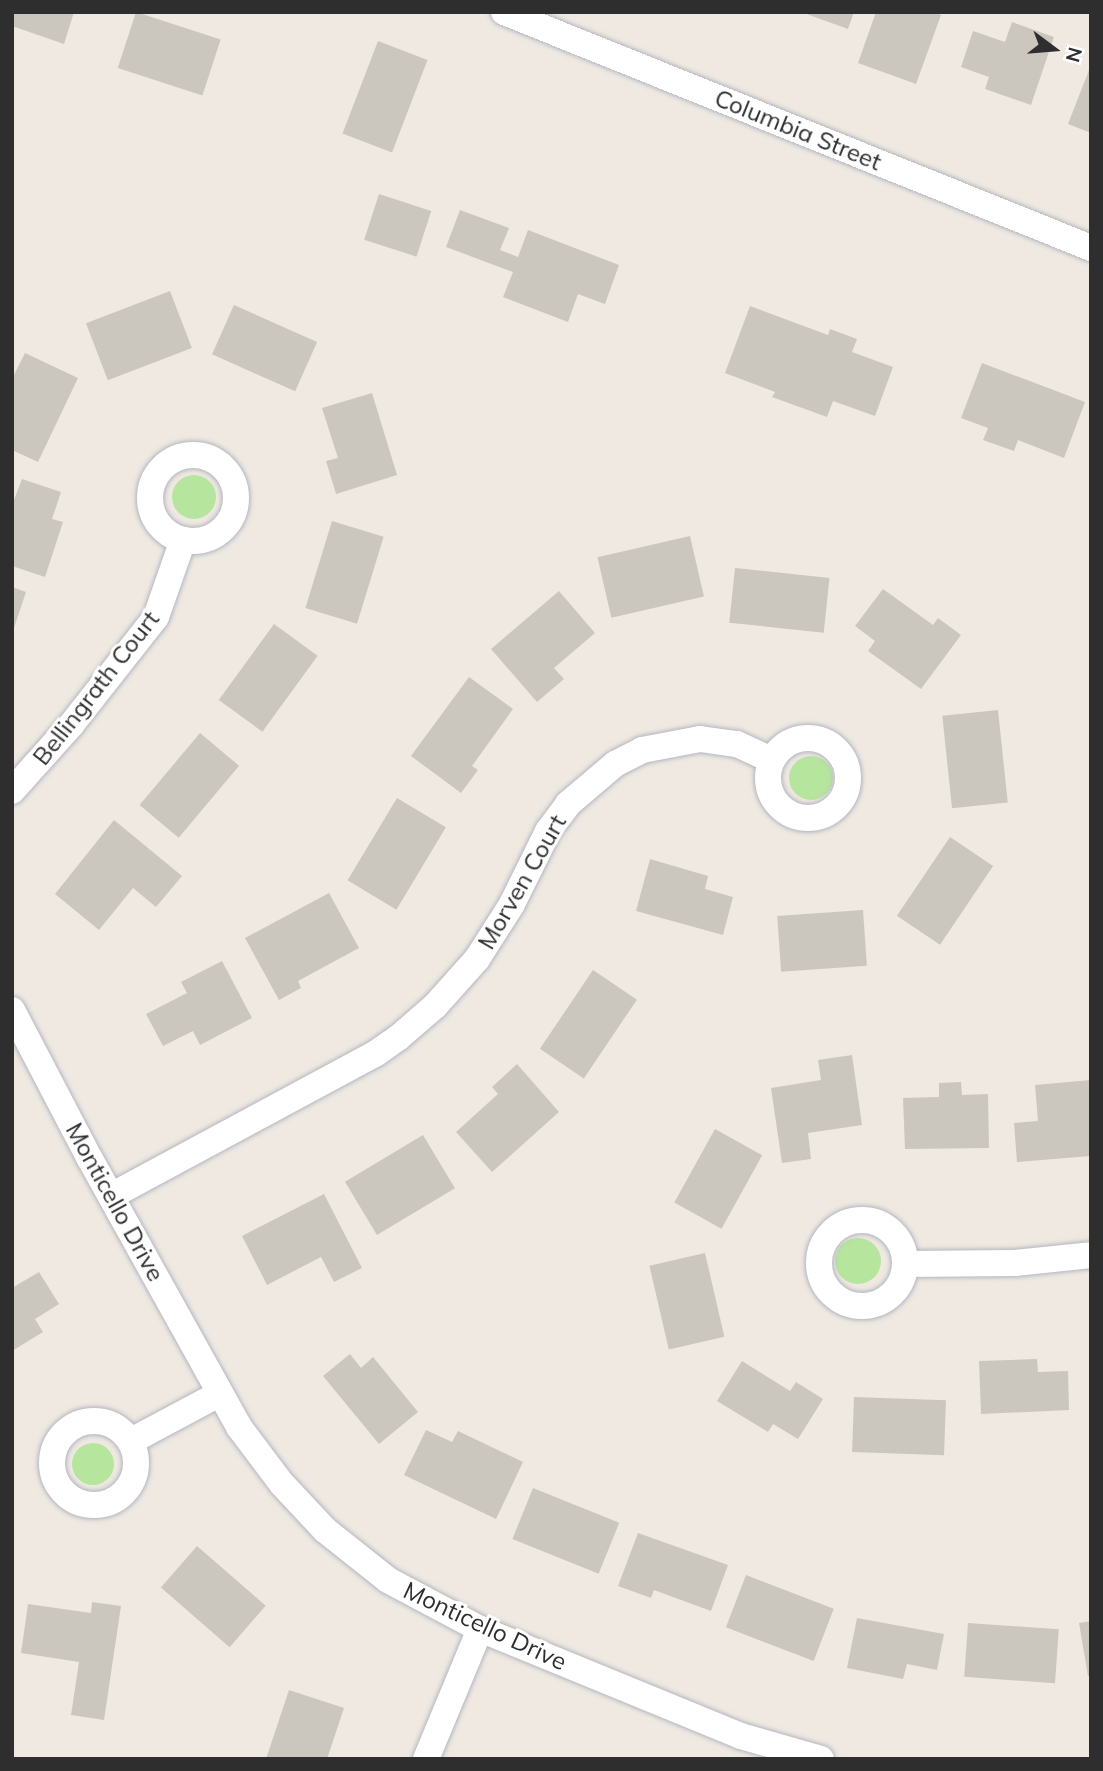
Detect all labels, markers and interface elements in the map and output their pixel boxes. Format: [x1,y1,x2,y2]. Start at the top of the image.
north arrow [1019,14,1089,84]
text: N [1061,45,1088,65]
street label: Columbia Street [711,83,885,177]
street label: Bellingrath Court [27,605,165,771]
street label: Morven Court [472,810,572,954]
street label: Monticello Drive [60,1118,170,1286]
street label: Monticello Drive [399,1576,571,1676]

